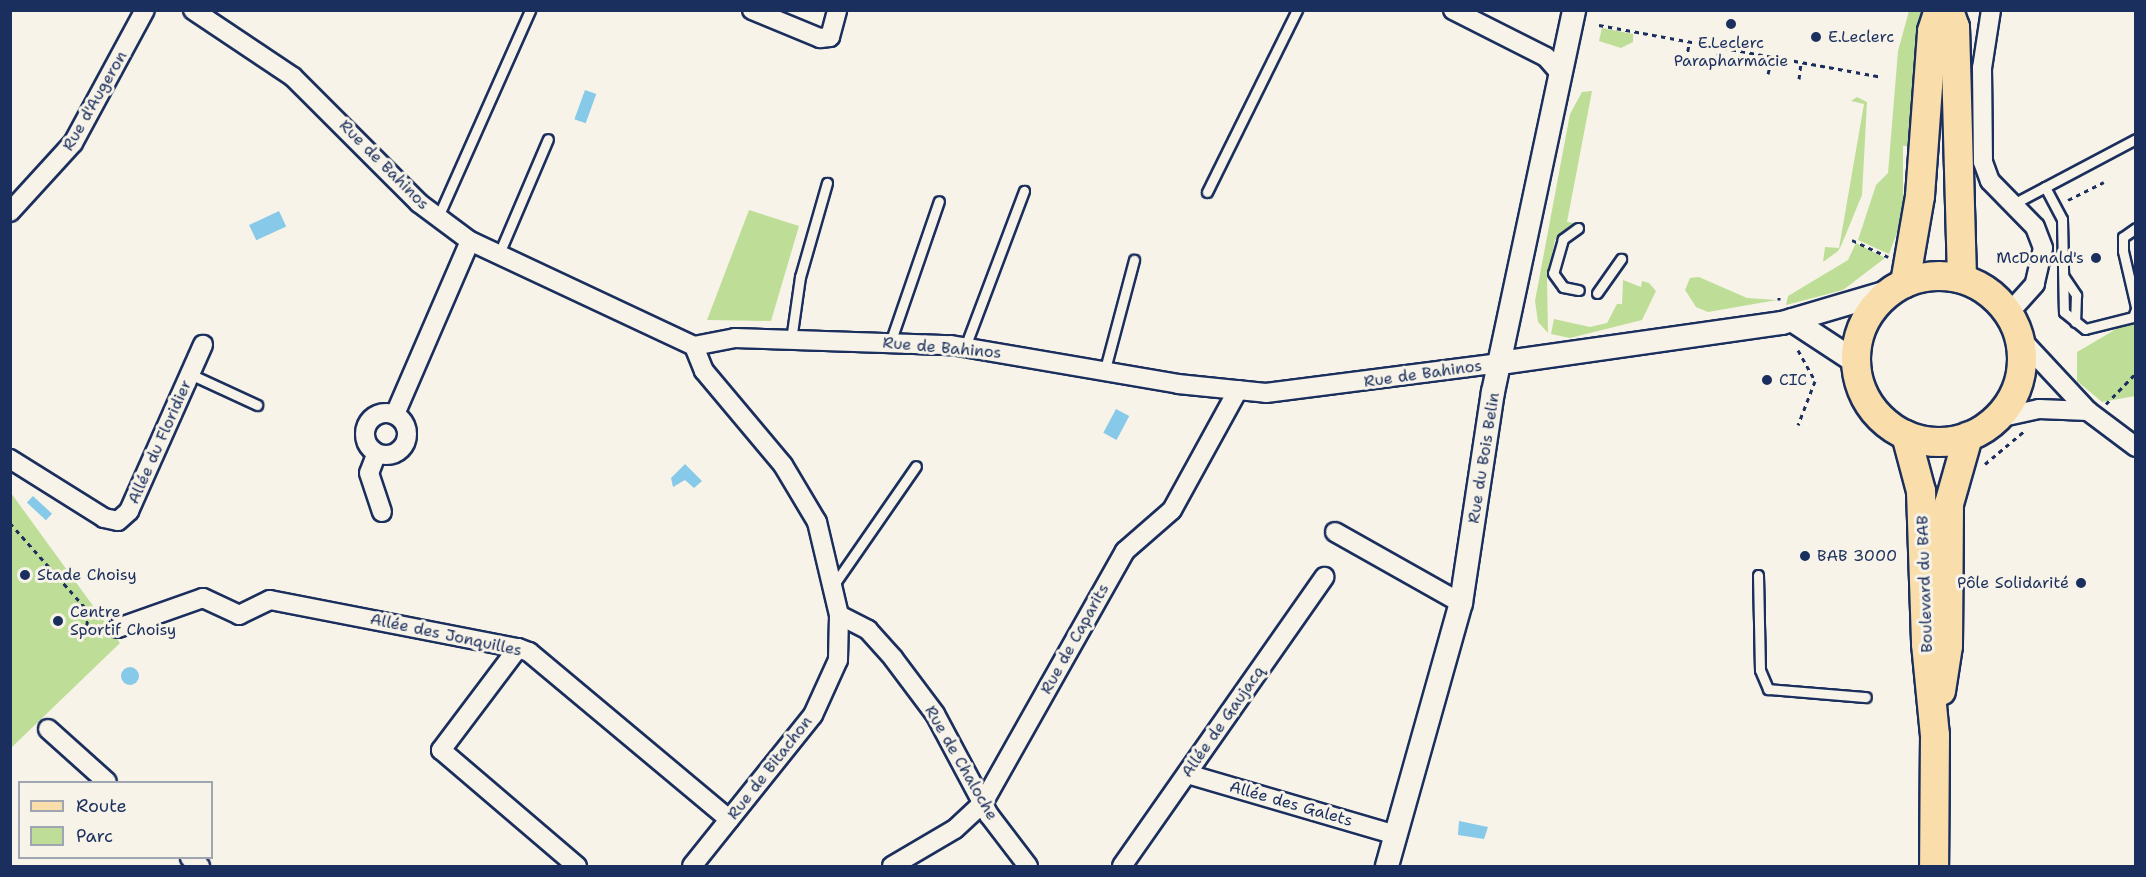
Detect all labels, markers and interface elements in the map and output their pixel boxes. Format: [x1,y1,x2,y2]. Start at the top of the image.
marker: E.Leclerc Parapharmacie [1724,17,1738,31]
place label: E.Leclerc [1828,27,1894,47]
marker: E.Leclerc [1809,30,1823,44]
place label: E.Leclerc Parapharmacie [1674,33,1788,71]
street label: Rue d'Augeron [59,48,131,154]
street label: Rue de Bahinos [335,116,433,214]
place label: McDonald's [1996,248,2084,268]
marker: McDonald's [2089,251,2103,265]
street label: Rue de Bahinos [882,333,1002,363]
street label: Rue de Bahinos [1363,356,1483,392]
place label: CIC [1779,370,1807,390]
marker: CIC [1760,373,1774,387]
street label: Allée du Floridier [124,377,196,507]
street label: Rue du Bois Belin [1464,391,1504,525]
street label: Boulevard du BAB [1913,515,1937,653]
place label: BAB 3000 [1817,546,1897,566]
marker: BAB 3000 [1798,549,1812,563]
place label: Stade Choisy [37,565,137,585]
marker: Stade Choisy [18,568,32,582]
place label: Pôle Solidarité [1957,573,2069,593]
marker: Pôle Solidarité [2074,576,2088,590]
street label: Rue de Caparits [1037,580,1113,698]
place label: Centre Sportif Choisy [70,602,176,640]
street label: Allée des Jonquilles [368,610,524,660]
marker: Centre Sportif Choisy [51,614,65,628]
street label: Allée de Gaujacq [1177,663,1269,781]
street label: Rue de Chaloche [920,702,1002,824]
street label: Rue de Bitachon [724,712,816,824]
street label: Allée des Galets [1227,777,1355,831]
legend [18,781,213,859]
text: Route [76,794,127,818]
text: Parc [76,824,113,848]

